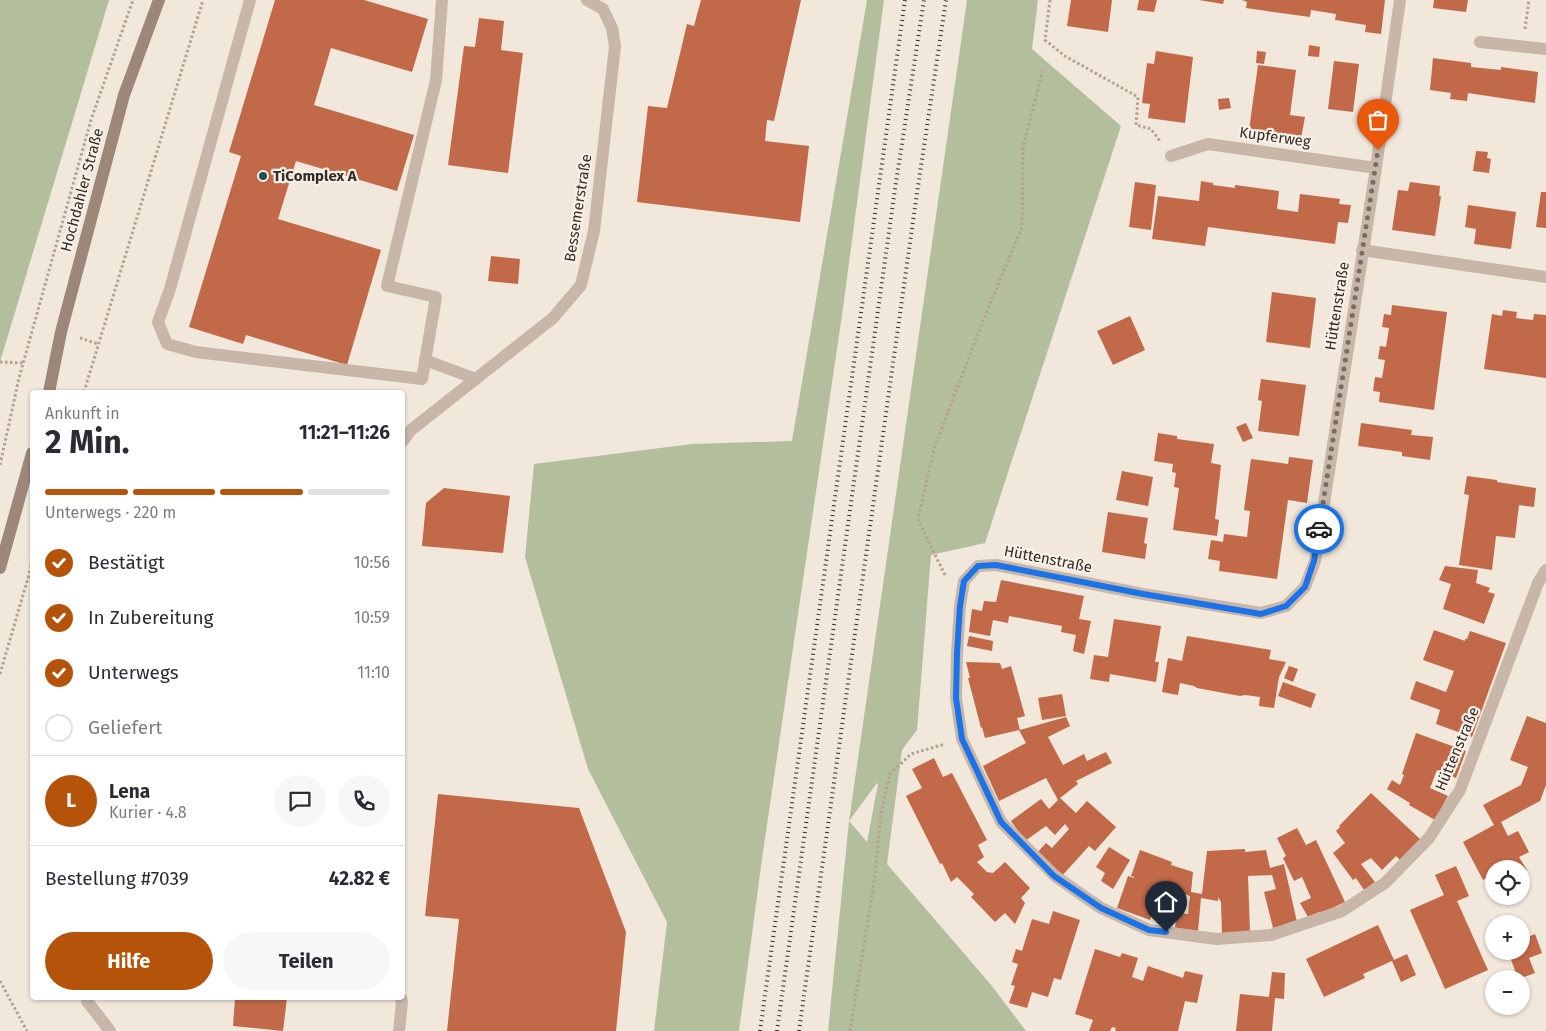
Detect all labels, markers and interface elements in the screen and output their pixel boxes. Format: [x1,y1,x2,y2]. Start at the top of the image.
pin [1357,99,1399,150]
icon: bag [1364,106,1392,134]
street label: Kupferweg [1238,123,1312,151]
street label: Hochdahler Straße [57,126,107,254]
street label: Bessemerstraße [561,153,595,263]
place label: TiComplex A [273,167,358,185]
marker: TiComplex A [257,170,269,182]
street label: Hüttenstraße [1321,260,1353,352]
text: Ankunft in [45,404,120,423]
text: 11:21–11:26 [299,421,390,444]
text: 2 Min. [45,423,129,461]
text: Unterwegs · 220 m [45,503,176,522]
courier [1294,504,1344,554]
icon: car [1305,515,1333,543]
street label: Hüttenstraße [1002,542,1094,576]
icon: check [45,549,73,577]
text: Bestätigt [88,551,165,574]
text: 10:56 [354,553,390,572]
icon: check [45,604,73,632]
text: In Zubereitung [88,606,213,629]
text: 10:59 [354,608,390,627]
icon: check [45,659,73,687]
text: Unterwegs [88,661,179,684]
text: 11:10 [357,663,390,682]
street label: Hüttenstraße [1431,704,1483,794]
text: Geliefert [88,716,162,739]
button: chat [274,775,326,827]
button: phone [338,775,390,827]
text: Lena [109,780,150,803]
text: L [66,789,76,812]
text: Kurier · 4.8 [109,803,187,822]
map controls [1485,860,1530,1015]
button: locate [1485,860,1530,905]
text: Bestellung #7039 [45,867,189,890]
text: 42.82 € [329,867,390,890]
pin [1145,881,1187,932]
icon: home [1152,888,1180,916]
button: + [1485,915,1530,960]
button: Hilfe [45,932,213,990]
button: Teilen [223,932,390,990]
button: − [1485,970,1530,1015]

